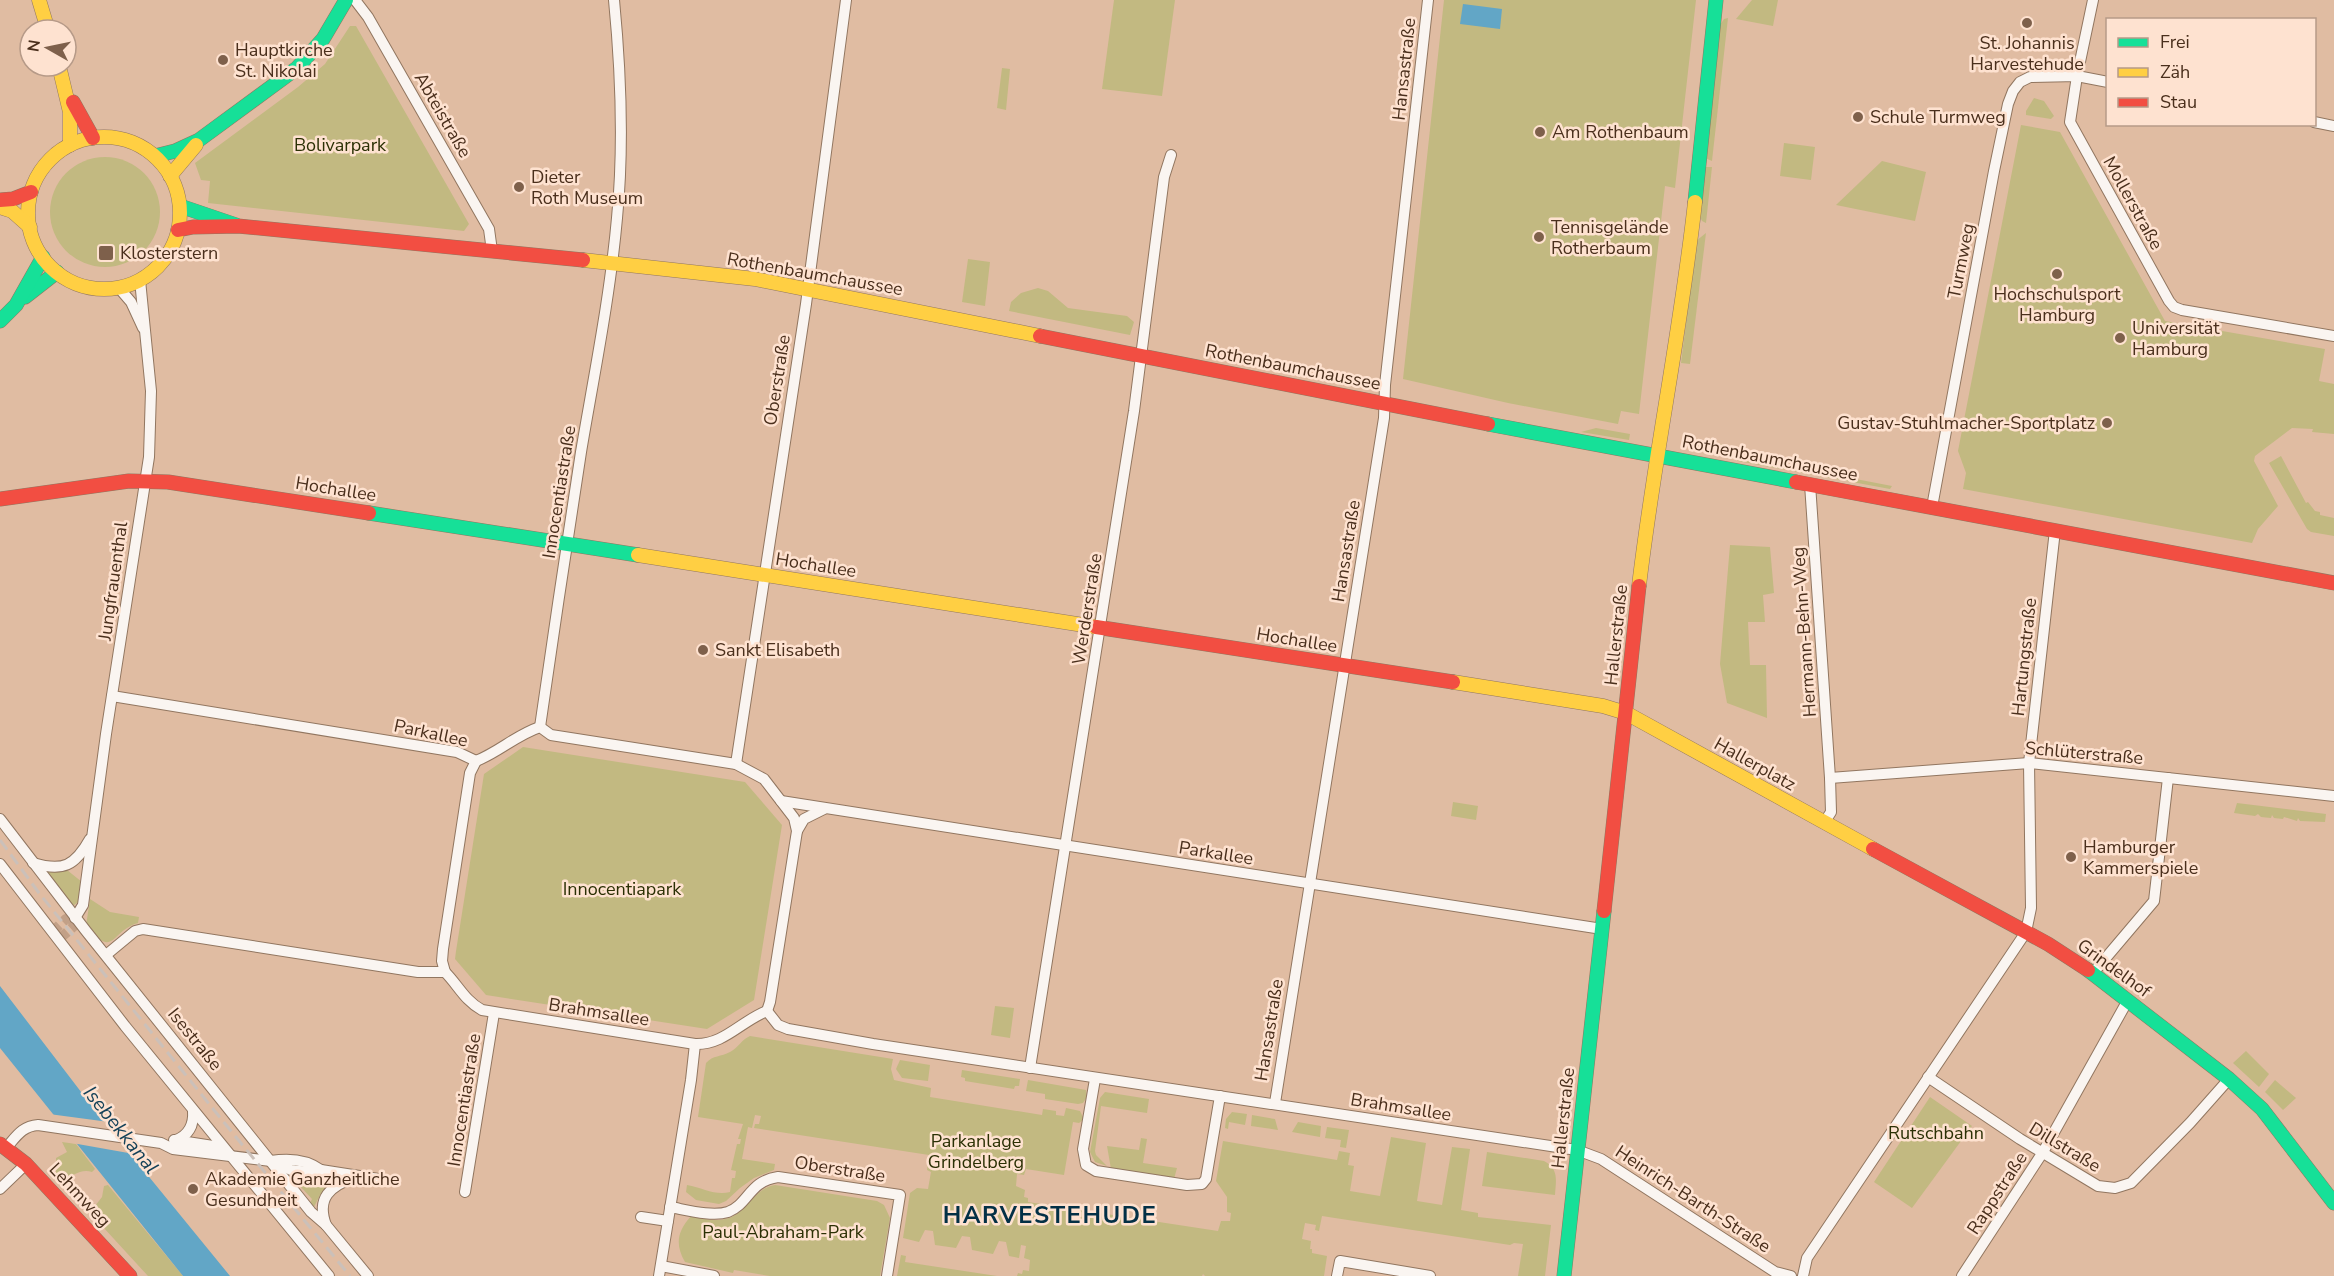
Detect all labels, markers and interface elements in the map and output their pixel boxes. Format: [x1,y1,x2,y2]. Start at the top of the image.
street label: Hansastraße [1387,16,1421,122]
marker: St. Johannis Harvestehude [2020,16,2034,30]
north arrow [18,18,78,78]
legend [2106,18,2316,126]
text: Frei [2160,30,2190,54]
place label: St. Johannis Harvestehude [1970,31,2084,76]
text: N [22,38,46,53]
place label: Hauptkirche St. Nikolai [235,38,333,83]
marker: Hauptkirche St. Nikolai [216,53,230,67]
text: Zäh [2160,60,2190,84]
street label: Abteistraße [409,68,477,162]
text: Stau [2160,90,2197,114]
place label: Schule Turmweg [1870,105,2006,129]
marker: Schule Turmweg [1851,110,1865,124]
place label: Am Rothenbaum [1552,120,1689,144]
marker: Am Rothenbaum [1533,125,1547,139]
park label: Bolivarpark [294,133,387,157]
street label: Mollerstraße [2097,152,2169,254]
place label: Dieter Roth Museum [531,165,643,210]
marker: Dieter Roth Museum [512,180,526,194]
place label: Tennisgelände Rotherbaum [1551,215,1669,260]
street label: Turmweg [1942,221,1980,301]
marker: Tennisgelände Rotherbaum [1532,230,1546,244]
place label: Klosterstern [120,241,218,265]
marker: Klosterstern [97,244,115,262]
street label: Rothenbaumchaussee [725,247,905,301]
marker: Hochschulsport Hamburg [2050,267,2064,281]
place label: Hochschulsport Hamburg [1993,282,2121,327]
place label: Universität Hamburg [2132,316,2220,361]
marker: Universität Hamburg [2113,331,2127,345]
street label: Oberstraße [758,333,796,427]
street label: Rothenbaumchaussee [1203,338,1383,396]
place label: Gustav-Stuhlmacher-Sportplatz [1837,411,2095,435]
marker: Gustav-Stuhlmacher-Sportplatz [2100,416,2114,430]
street label: Innocentiastraße [537,424,581,560]
street label: Rothenbaumchaussee [1680,429,1860,487]
street label: Hochallee [294,471,378,507]
street label: Hansastraße [1326,498,1366,604]
street label: Jungfrauenthal [93,519,133,643]
street label: Hermann-Behn-Weg [1786,546,1822,718]
street label: Hochallee [774,547,858,583]
street label: Werderstraße [1066,552,1108,666]
street label: Hallerstraße [1599,583,1633,687]
street label: Hartungstraße [2006,597,2042,717]
street label: Hochallee [1255,622,1339,658]
place label: Sankt Elisabeth [715,638,840,662]
marker: Sankt Elisabeth [696,643,710,657]
street label: Parkallee [392,713,470,753]
street label: Hallerplatz [1710,732,1800,796]
street label: Schlüterstraße [2024,736,2144,770]
street label: Parkallee [1177,835,1255,871]
place label: Hamburger Kammerspiele [2083,835,2198,880]
marker: Hamburger Kammerspiele [2064,850,2078,864]
park label: Innocentiapark [563,877,682,901]
street label: Grindelhof [2072,933,2156,1003]
street label: Hansastraße [1249,977,1289,1083]
street label: Brahmsallee [547,992,651,1032]
street label: Isestraße [162,1003,228,1075]
street label: Innocentiastraße [442,1032,486,1168]
street label: Hallerstraße [1546,1066,1580,1170]
water label: Isebekkanal [77,1080,165,1180]
street label: Brahmsallee [1349,1087,1453,1127]
street label: Dillstraße [2025,1116,2105,1178]
park label: Rutschbahn [1888,1121,1984,1145]
park label: Parkanlage Grindelberg [928,1129,1024,1174]
street label: Heinrich-Barth-Straße [1611,1140,1775,1258]
street label: Rappstraße [1961,1147,2033,1239]
street label: Oberstraße [793,1150,887,1188]
street label: Lehmweg [44,1158,116,1232]
place label: Akademie Ganzheitliche Gesundheit [205,1167,400,1212]
marker: Akademie Ganzheitliche Gesundheit [186,1182,200,1196]
district label: HARVESTEHUDE [943,1199,1157,1231]
park label: Paul-Abraham-Park [702,1220,865,1244]

